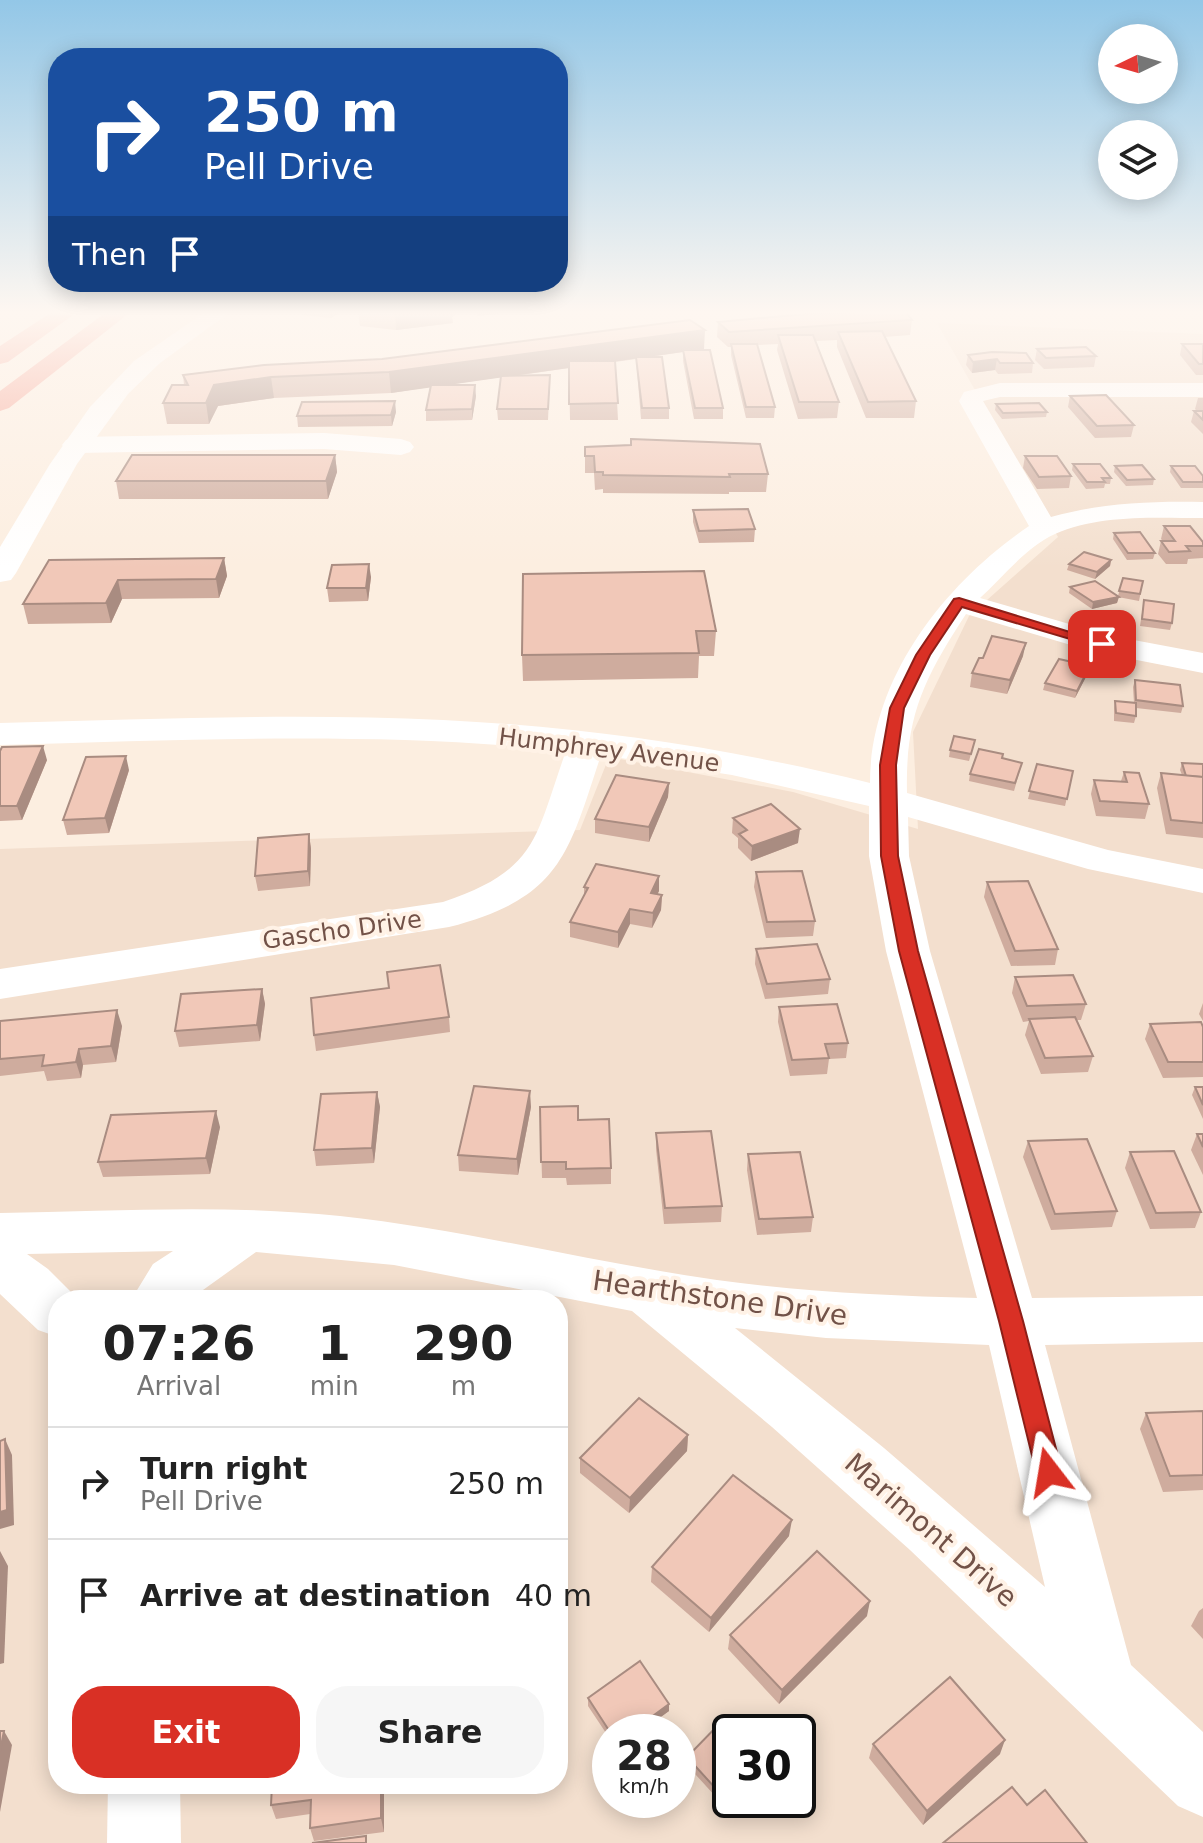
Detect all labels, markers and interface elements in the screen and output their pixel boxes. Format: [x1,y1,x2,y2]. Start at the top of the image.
north arrow [1098,24,1178,104]
map controls [1098,24,1178,200]
text: 250 m [204,79,399,144]
icon: right [72,80,176,184]
button: layers [1098,120,1178,200]
text: Pell Drive [204,146,374,187]
icon: arrive [163,232,207,276]
text: Then [72,237,147,272]
pin [1068,610,1136,678]
icon: arrive [1080,622,1124,666]
street label: Humphrey Avenue [497,723,721,777]
street label: Gascho Drive [261,905,423,955]
street label: Hearthstone Drive [591,1264,849,1332]
text: 07:26 [102,1315,255,1371]
text: 1 [318,1315,351,1371]
text: 290 [413,1315,513,1371]
text: Arrival [137,1371,221,1401]
text: min [310,1371,359,1401]
text: m [451,1371,476,1401]
position arrow [1007,1430,1091,1514]
street label: Marimont Drive [838,1446,1024,1614]
text: Turn right [140,1451,307,1486]
icon: right [72,1461,116,1505]
text: 250 m [448,1466,544,1501]
text: Pell Drive [140,1486,263,1516]
icon: arrive [72,1573,116,1617]
text: Arrive at destination [140,1578,491,1613]
text: 40 m [515,1578,592,1613]
button: Exit [72,1686,300,1778]
button: Share [316,1686,544,1778]
speed limit sign: 30 [712,1714,816,1818]
text: 28 [616,1733,672,1779]
text: km/h [619,1774,669,1798]

